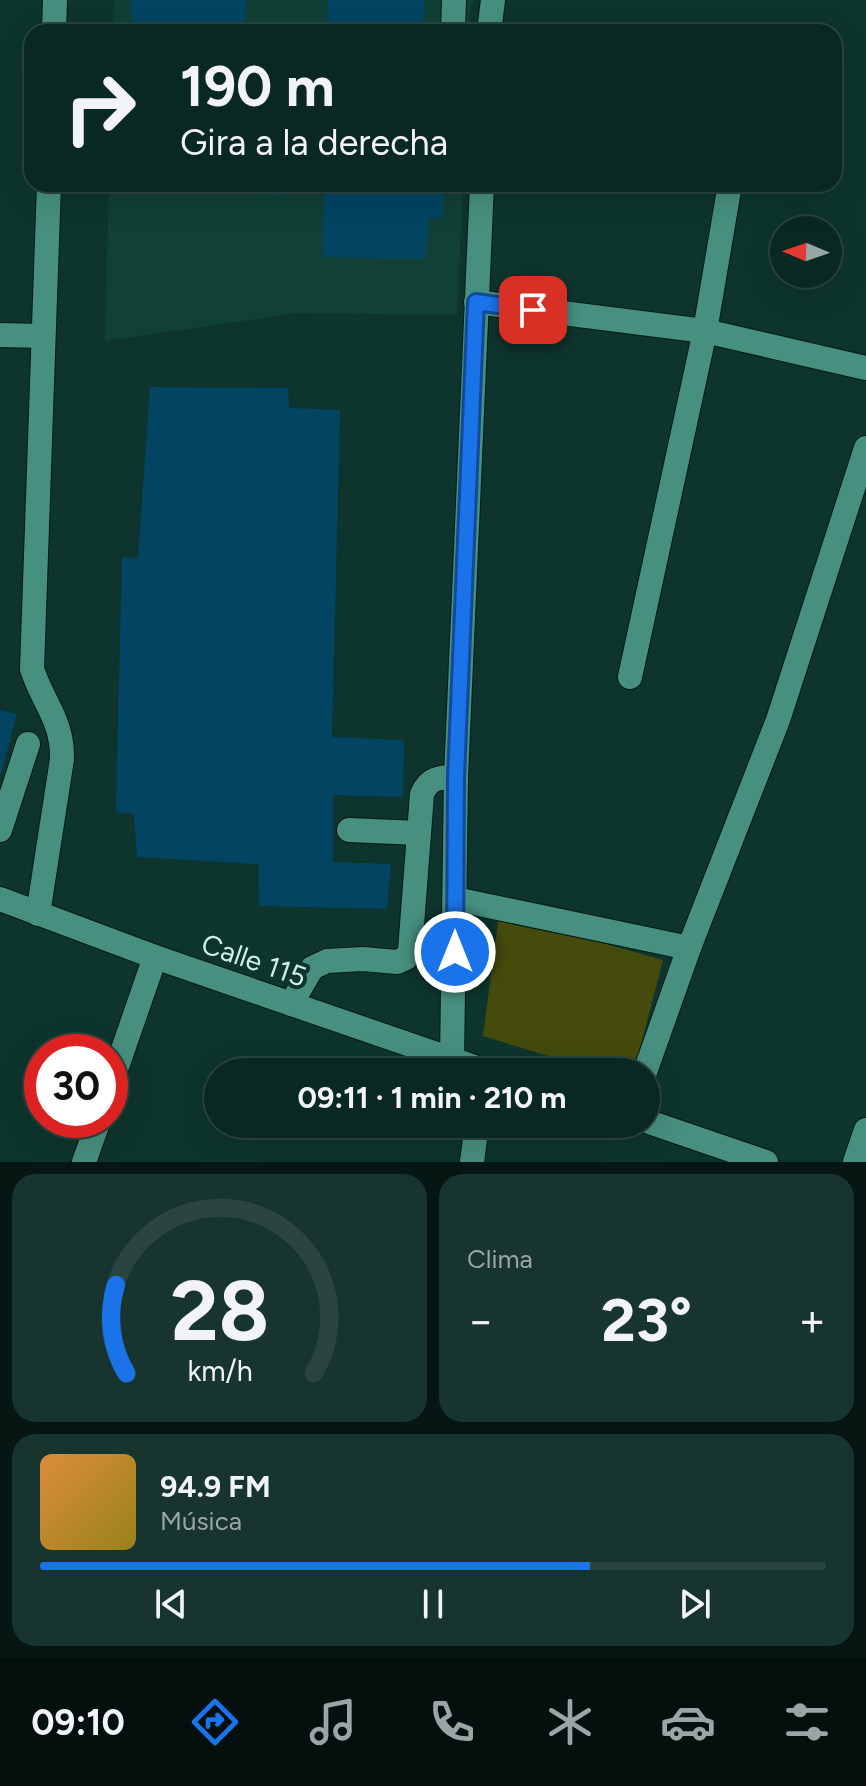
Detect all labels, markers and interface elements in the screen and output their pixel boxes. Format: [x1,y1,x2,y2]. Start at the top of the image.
text: 190 m [180,53,335,120]
icon: right [48,56,152,160]
text: Gira a la derecha [180,121,448,164]
north arrow [770,216,842,288]
map controls [770,216,842,288]
pin [499,276,567,344]
icon: arrive [511,288,555,332]
position arrow [413,910,497,994]
street label: Calle 115 [197,926,311,994]
speed limit sign: 30 [24,1034,128,1138]
text: 09:11 · 1 min · 210 m [298,1079,566,1116]
text: Clima [467,1243,533,1275]
text: 28 [170,1261,269,1361]
text: 23° [601,1284,692,1356]
text: − [467,1294,494,1347]
text: + [799,1294,826,1347]
text: km/h [187,1354,252,1388]
text: 94.9 FM [160,1468,271,1505]
text: Música [160,1505,242,1537]
icon: previous [149,1582,193,1626]
icon: pause [411,1582,455,1626]
icon: next [673,1582,717,1626]
icon: directions [187,1694,243,1750]
icon: music [305,1694,361,1750]
icon: phone [424,1694,480,1750]
icon: climate [542,1694,598,1750]
icon: car [660,1694,716,1750]
icon: filters [779,1694,835,1750]
text: 09:10 [31,1701,125,1744]

